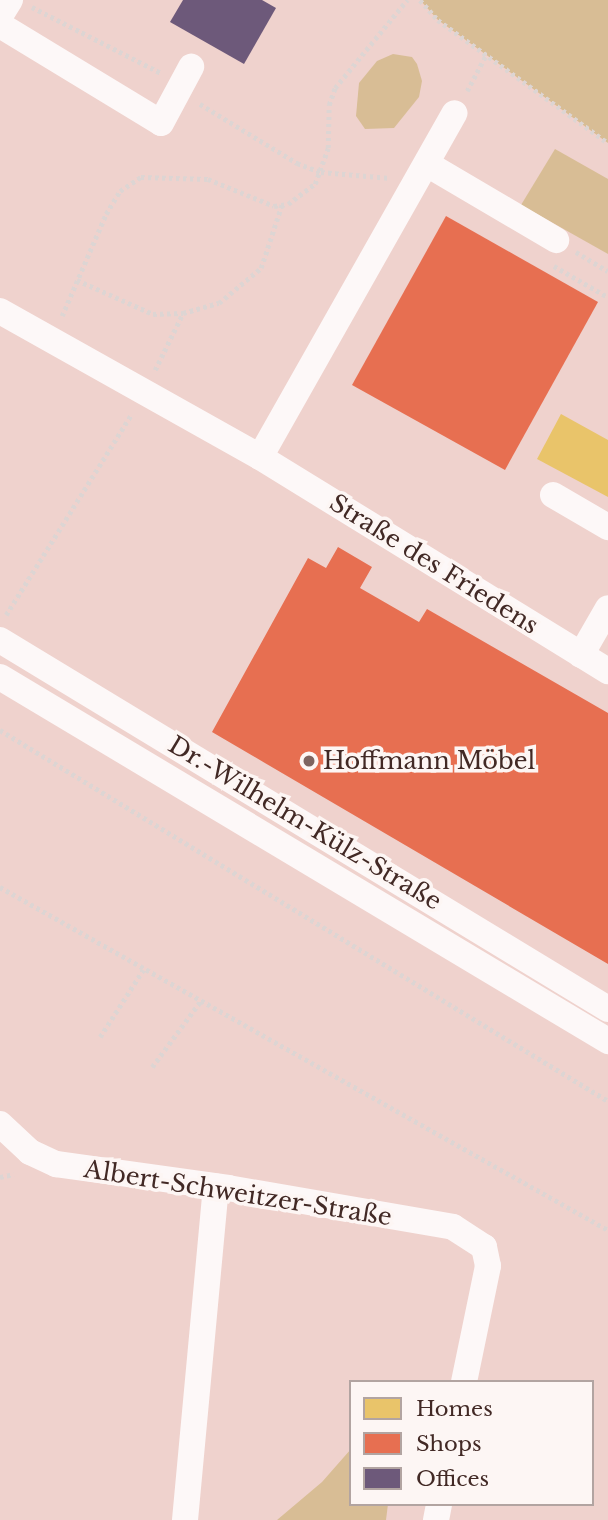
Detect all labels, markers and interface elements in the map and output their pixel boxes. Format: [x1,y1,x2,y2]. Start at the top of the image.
street label: Straße des Friedens [324,488,544,640]
street label: Dr.-Wilhelm-Külz-Straße [163,730,447,916]
place label: Hoffmann Möbel [323,747,535,775]
marker: Hoffmann Möbel [301,753,317,769]
street label: Albert-Schweitzer-Straße [82,1154,394,1232]
legend [349,1380,594,1506]
text: Homes [416,1396,493,1422]
text: Shops [416,1431,482,1457]
text: Offices [416,1466,489,1492]

